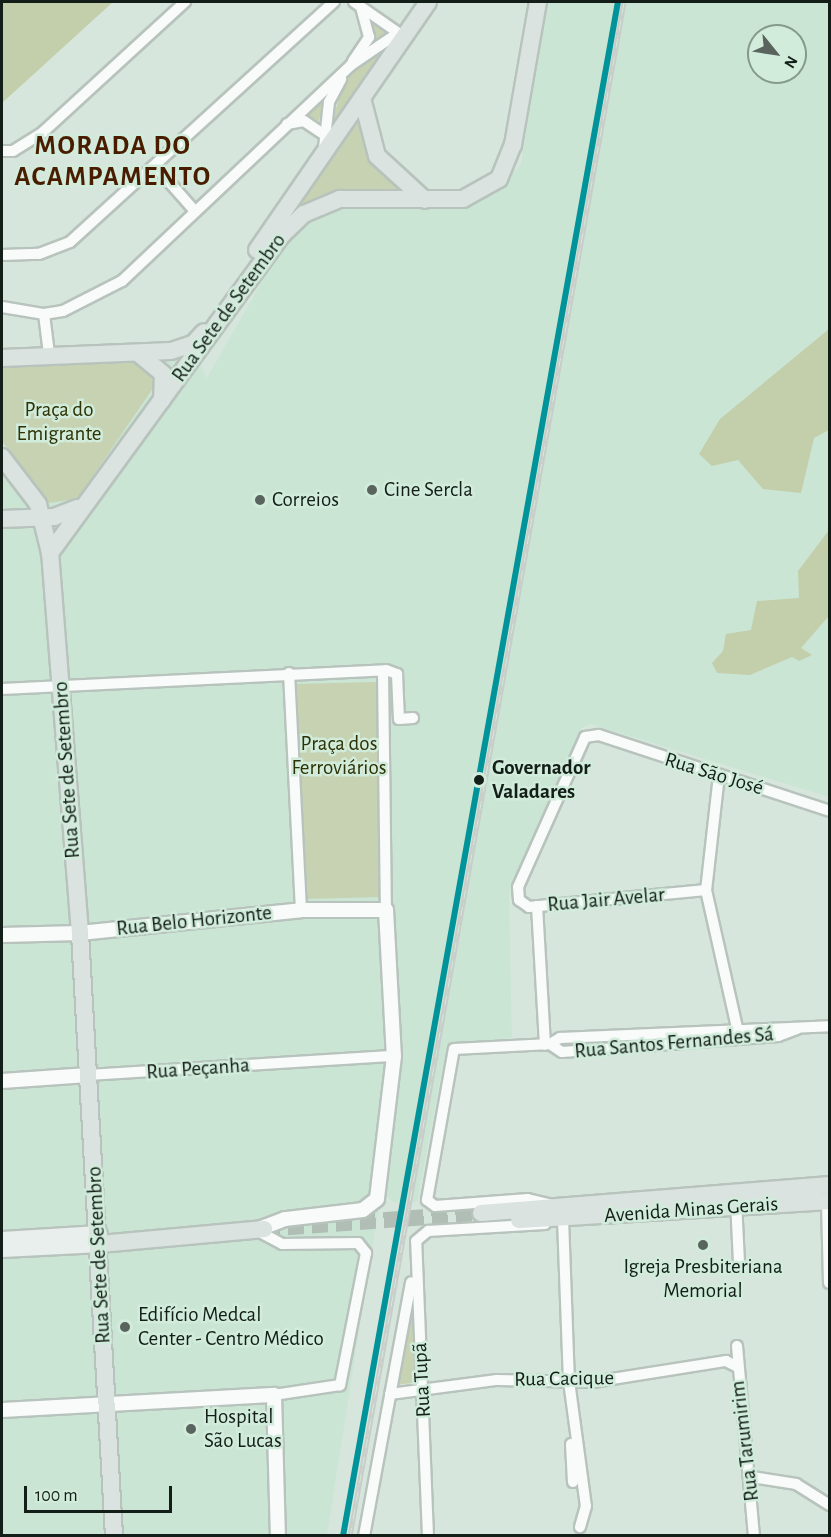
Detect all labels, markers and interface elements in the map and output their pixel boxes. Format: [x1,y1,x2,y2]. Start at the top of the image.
north arrow [747,24,807,84]
text: N [781,53,801,71]
district label: MORADA DO ACAMPAMENTO [14,129,212,192]
street label: Rua Sete de Setembro [167,229,291,387]
park label: Praça do Emigrante [16,397,102,447]
place label: Cine Sercla [384,477,473,503]
marker: Cine Sercla [365,483,379,497]
place label: Correios [272,487,339,513]
marker: Correios [253,493,267,507]
street label: Rua Sete de Setembro [48,681,86,859]
park label: Praça dos Ferroviários [291,731,387,781]
street label: Rua São José [662,747,766,801]
place label: Governador Valadares [492,755,590,805]
marker: Governador Valadares [470,771,488,789]
street label: Rua Jair Avelar [546,882,666,918]
street label: Rua Belo Horizonte [115,900,273,942]
street label: Rua Santos Fernandes Sá [573,1022,775,1064]
street label: Rua Peçanha [145,1053,251,1085]
street label: Rua Sete de Setembro [82,1166,116,1344]
street label: Avenida Minas Gerais [603,1191,779,1229]
marker: Igreja Presbiteriana Memorial [696,1238,710,1252]
place label: Igreja Presbiteriana Memorial [623,1254,783,1304]
place label: Edifício Medcal Center - Centro Médico [138,1302,324,1352]
marker: Edifício Medcal Center - Centro Médico [116,1318,134,1336]
street label: Rua Tupã [407,1342,437,1418]
street label: Rua Cacique [514,1366,614,1392]
street label: Rua Tarumirim [725,1379,765,1503]
place label: Hospital São Lucas [204,1404,282,1454]
marker: Hospital São Lucas [182,1420,200,1438]
scale bar [27,1474,176,1512]
text: 100 m [35,1487,78,1505]

